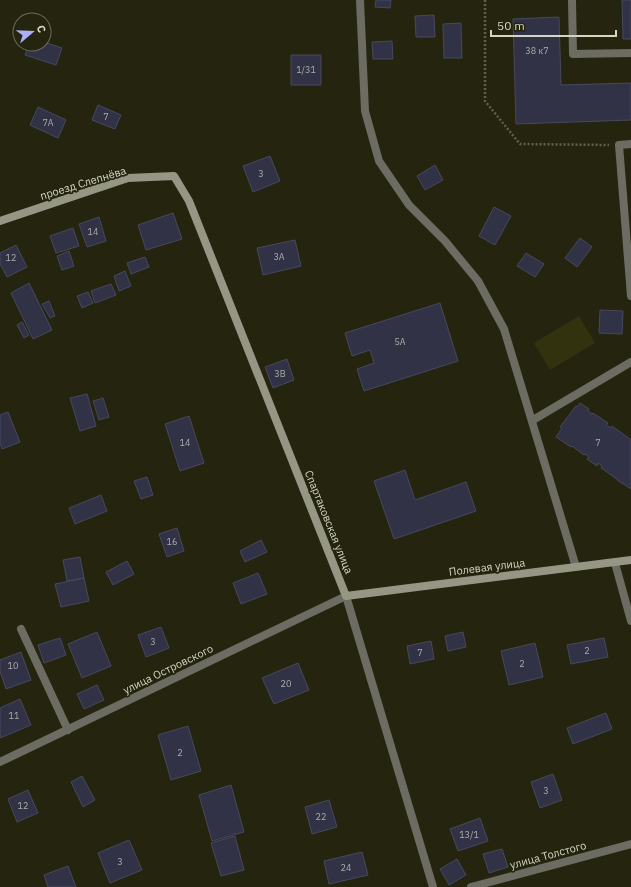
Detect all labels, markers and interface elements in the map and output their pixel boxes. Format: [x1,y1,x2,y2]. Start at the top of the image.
north arrow [12,12,52,52]
scale bar [491,12,616,38]
text: 50 m [497,18,525,33]
text: С [34,23,49,34]
house number: 38 к7 [525,45,549,56]
house number: 1/31 [296,64,316,75]
house number: 7 [103,111,109,122]
house number: 7А [42,117,54,128]
street label: проезд Слепнёва [38,163,128,203]
house number: 3 [258,168,264,179]
house number: 14 [88,226,98,237]
house number: 3А [273,251,285,262]
house number: 12 [6,252,16,263]
house number: 5А [394,336,406,347]
house number: 3В [274,368,286,379]
house number: 14 [180,437,190,448]
house number: 7 [595,437,601,448]
street label: Спартаковская улица [302,468,356,576]
house number: 16 [167,536,177,547]
street label: Полевая улица [448,555,526,579]
house number: 3 [150,636,156,647]
street label: улица Островского [121,641,215,697]
house number: 2 [584,645,590,656]
house number: 7 [417,647,423,658]
house number: 2 [519,658,525,669]
house number: 10 [8,660,18,671]
house number: 20 [281,678,291,689]
house number: 11 [9,710,19,721]
house number: 2 [177,747,183,758]
house number: 3 [543,785,549,796]
house number: 12 [18,800,28,811]
house number: 22 [316,811,326,822]
house number: 13/1 [459,829,479,840]
street label: улица Толстого [508,838,588,872]
house number: 3 [117,856,123,867]
house number: 24 [341,862,351,873]

